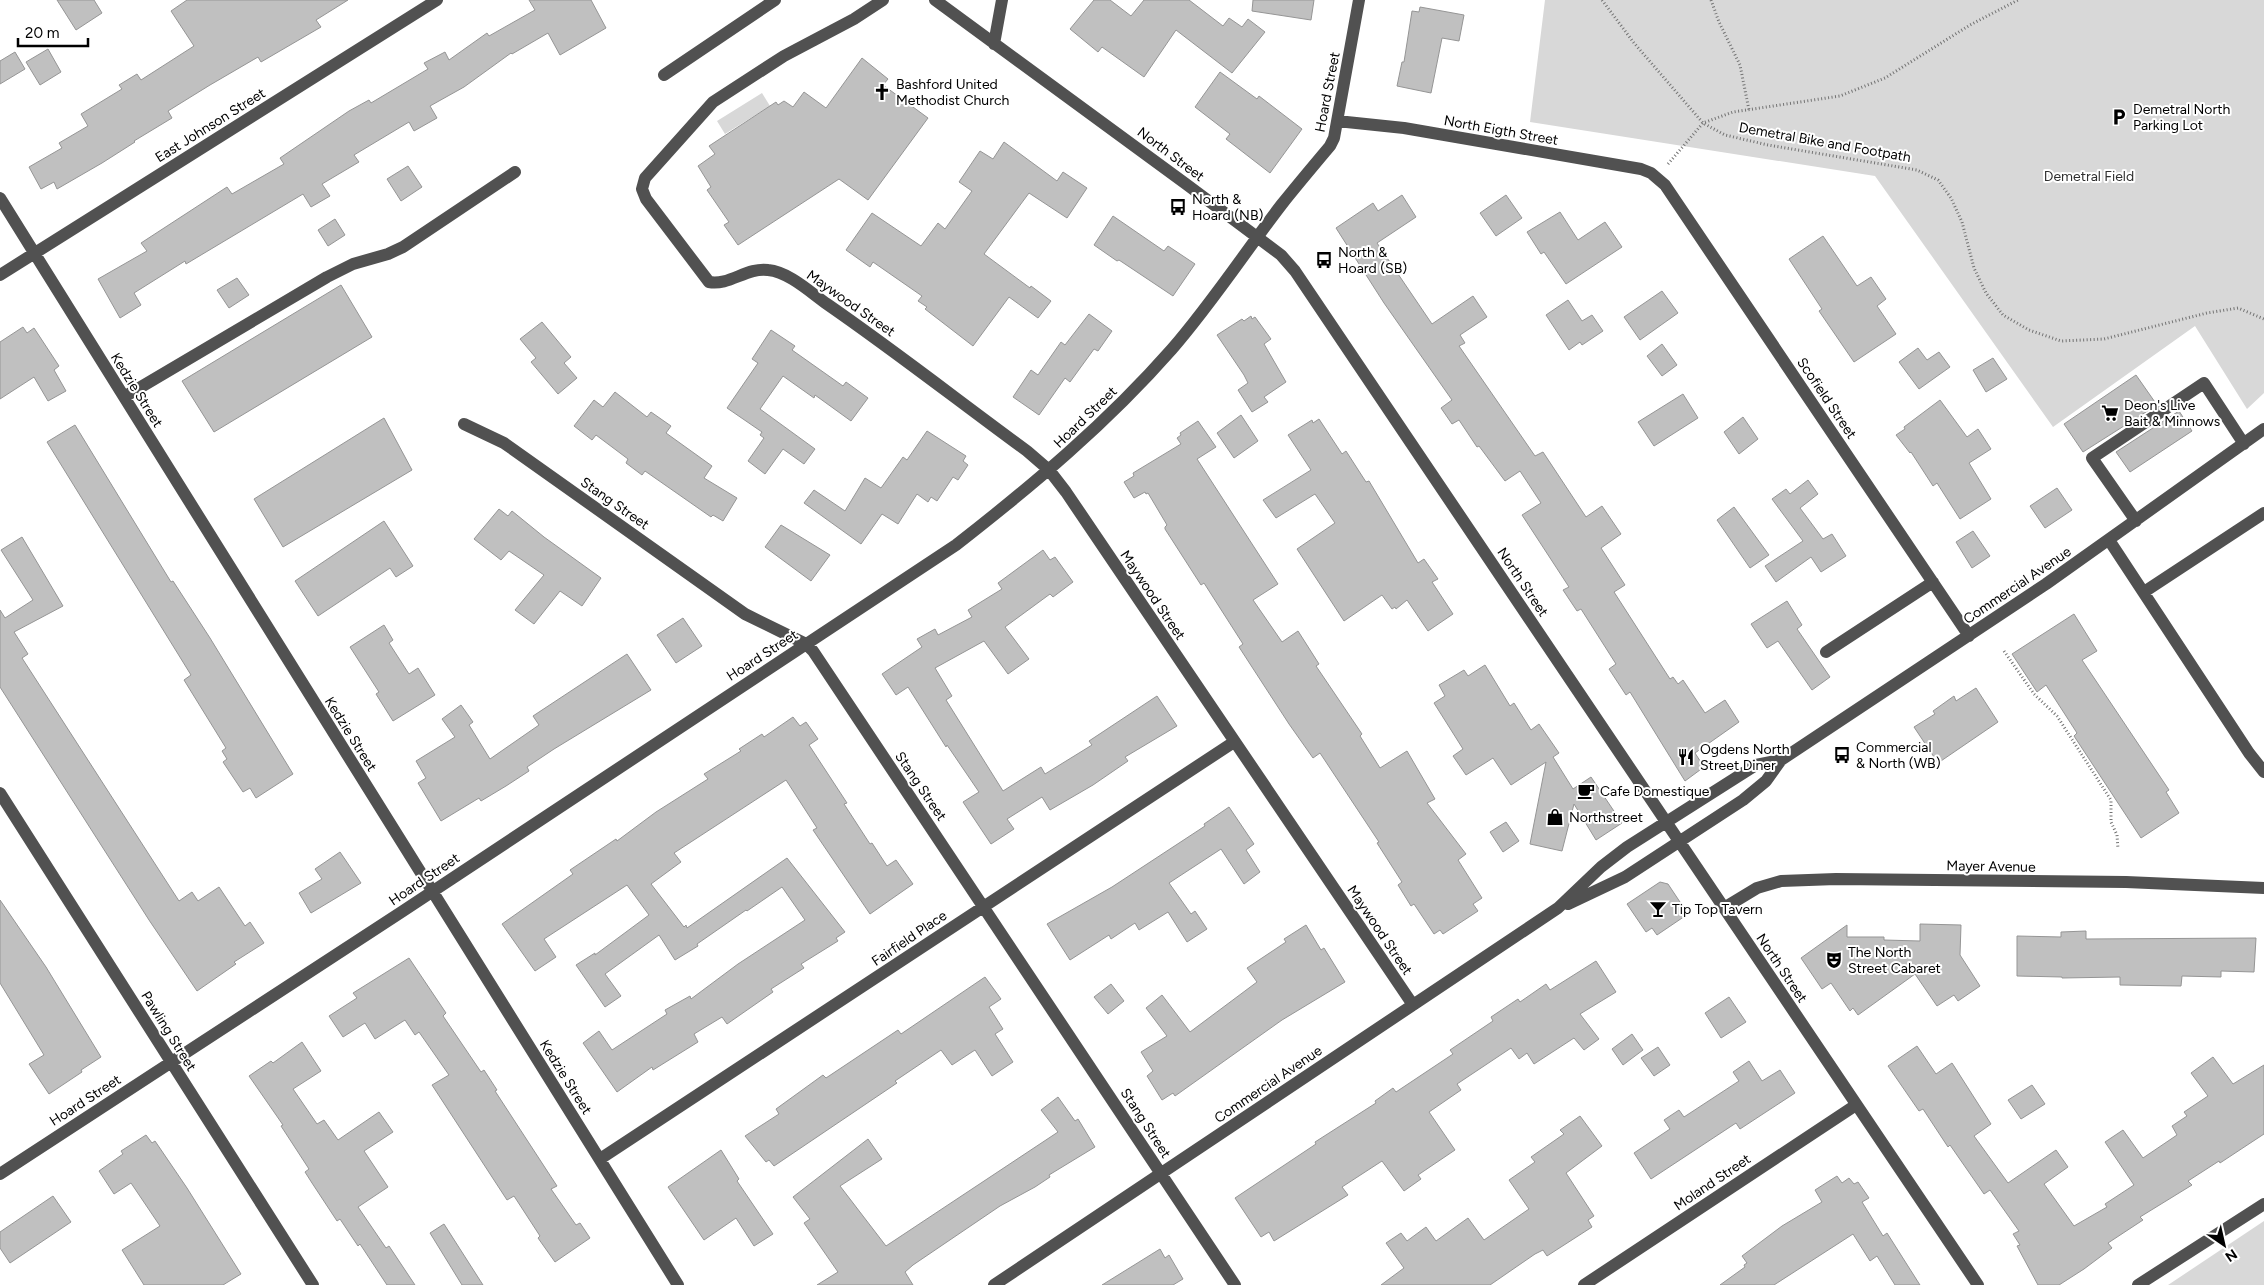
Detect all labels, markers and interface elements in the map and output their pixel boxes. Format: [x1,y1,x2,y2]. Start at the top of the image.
scale bar [18,15,88,47]
text: 20 m [25,24,59,42]
street label: Hoard Street [1311,51,1344,134]
place label: Bashford United Methodist Church [896,76,1009,109]
church icon: Bashford United Methodist Church [872,82,892,102]
street label: East Johnson Street [152,85,269,166]
place label: Demetral North Parking Lot [2133,101,2231,134]
parking icon: Demetral North Parking Lot [2109,107,2129,127]
street label: North Eigth Street [1442,112,1559,149]
street label: Demetral Bike and Footpath [1738,119,1912,166]
street label: North Street [1134,124,1208,185]
park label: Demetral Field [2044,168,2134,185]
place label: North & Hoard (NB) [1192,191,1263,224]
bus stop icon: North & Hoard (NB) [1168,197,1188,217]
place label: North & Hoard (SB) [1338,244,1407,277]
bus stop icon: North & Hoard (SB) [1314,250,1334,270]
street label: Maywood Street [803,267,898,340]
street label: Kedzie Street [107,350,166,431]
street label: Scofield Street [1793,354,1860,442]
street label: Hoard Street [1050,383,1121,452]
place label: Deon's Live Bait & Minnows [2124,397,2220,430]
supermarket icon: Deon's Live Bait & Minnows [2100,403,2120,423]
street label: Stang Street [577,474,652,533]
street label: Commercial Avenue [1960,543,2075,628]
street label: North Street [1493,545,1552,620]
street label: Maywood Street [1116,547,1189,643]
street label: Hoard Street [724,626,801,685]
street label: Kedzie Street [321,694,380,775]
place label: Commercial & North (WB) [1856,739,1941,772]
place label: Ogdens North Street Diner [1700,741,1790,774]
bus stop icon: Commercial & North (WB) [1832,745,1852,765]
restaurant icon: Ogdens North Street Diner [1676,747,1696,767]
street label: Stang Street [891,748,950,824]
cafe icon: Cafe Domestique [1576,781,1596,801]
place label: Cafe Domestique [1600,783,1710,800]
shop icon: Northstreet [1545,807,1565,827]
place label: Northstreet [1569,809,1643,826]
street label: Hoard Street [386,850,463,909]
street label: Mayer Avenue [1946,857,2036,876]
street label: Maywood Street [1343,882,1416,978]
bar icon: Tip Top Tavern [1648,899,1668,919]
place label: Tip Top Tavern [1672,901,1763,918]
street label: Fairfield Place [868,907,950,970]
street label: North Street [1752,931,1811,1006]
place label: The North Street Cabaret [1848,944,1941,977]
theatre icon: The North Street Cabaret [1824,950,1844,970]
street label: Pawling Street [137,988,200,1074]
street label: Kedzie Street [536,1037,595,1118]
street label: Commercial Avenue [1211,1042,1326,1127]
street label: Hoard Street [47,1071,124,1130]
street label: Stang Street [1117,1085,1174,1161]
street label: Moland Street [1671,1151,1754,1214]
north arrow [2199,1220,2249,1270]
text: N [2222,1245,2240,1265]

